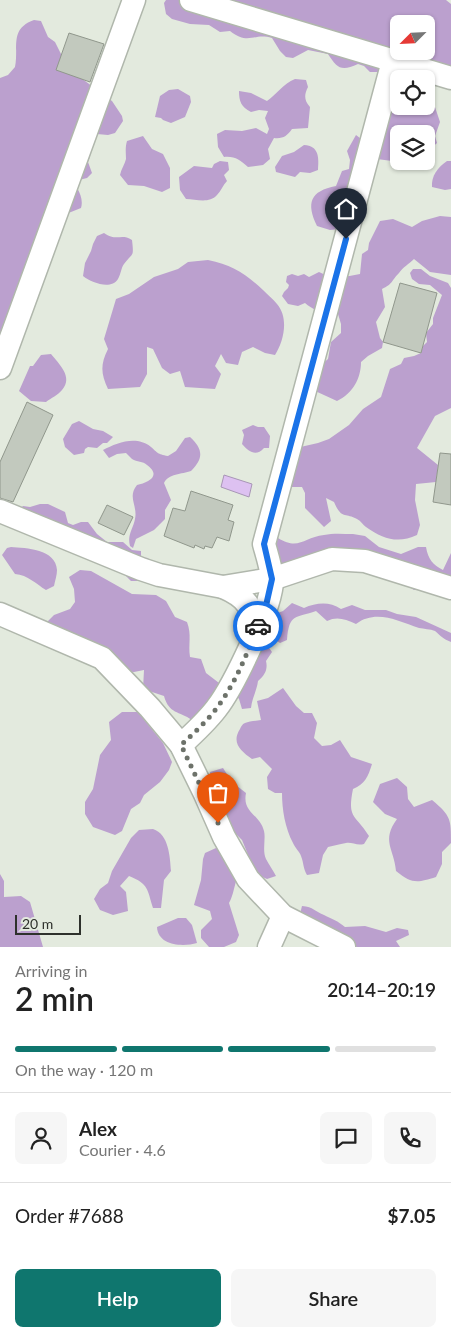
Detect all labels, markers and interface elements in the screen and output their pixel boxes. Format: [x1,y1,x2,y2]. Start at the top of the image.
north arrow [390,15,435,60]
map controls [390,15,435,170]
button: locate [390,70,435,115]
button: layers [390,125,435,170]
pin [325,188,367,239]
icon: home [332,195,360,223]
courier [233,601,283,651]
icon: car [244,612,272,640]
pin [197,772,239,823]
icon: bag [204,779,232,807]
scale bar [15,912,81,935]
text: 20 m [22,915,53,932]
text: Arriving in [15,961,88,980]
text: 20:14–20:19 [327,978,436,1001]
text: 2 min [15,979,94,1018]
text: On the way · 120 m [15,1060,153,1079]
button: person [15,1112,67,1164]
button: chat [320,1112,372,1164]
button: phone [384,1112,436,1164]
text: Alex [79,1117,117,1140]
text: Courier · 4.6 [79,1140,166,1159]
text: Order #7688 [15,1204,124,1227]
text: $7.05 [387,1204,436,1227]
button: Help [15,1269,221,1327]
button: Share [231,1269,436,1327]

